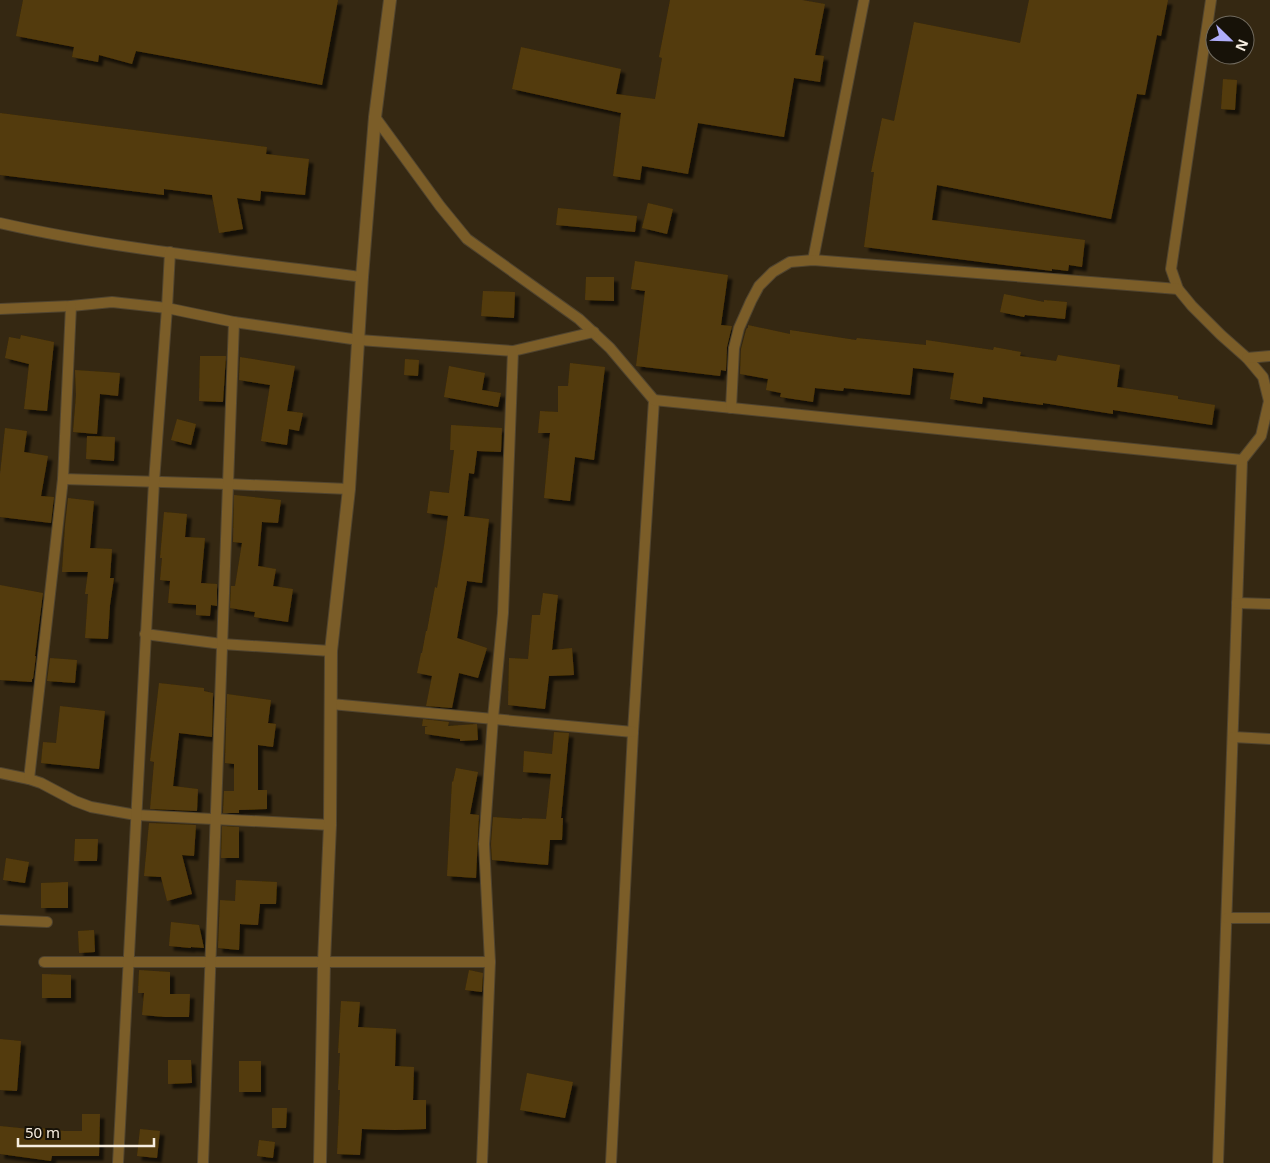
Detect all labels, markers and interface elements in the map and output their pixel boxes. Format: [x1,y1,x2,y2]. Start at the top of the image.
north arrow [1205,15,1255,65]
text: N [1231,36,1253,54]
scale bar [18,1116,154,1148]
text: 50 m [25,1122,60,1142]

